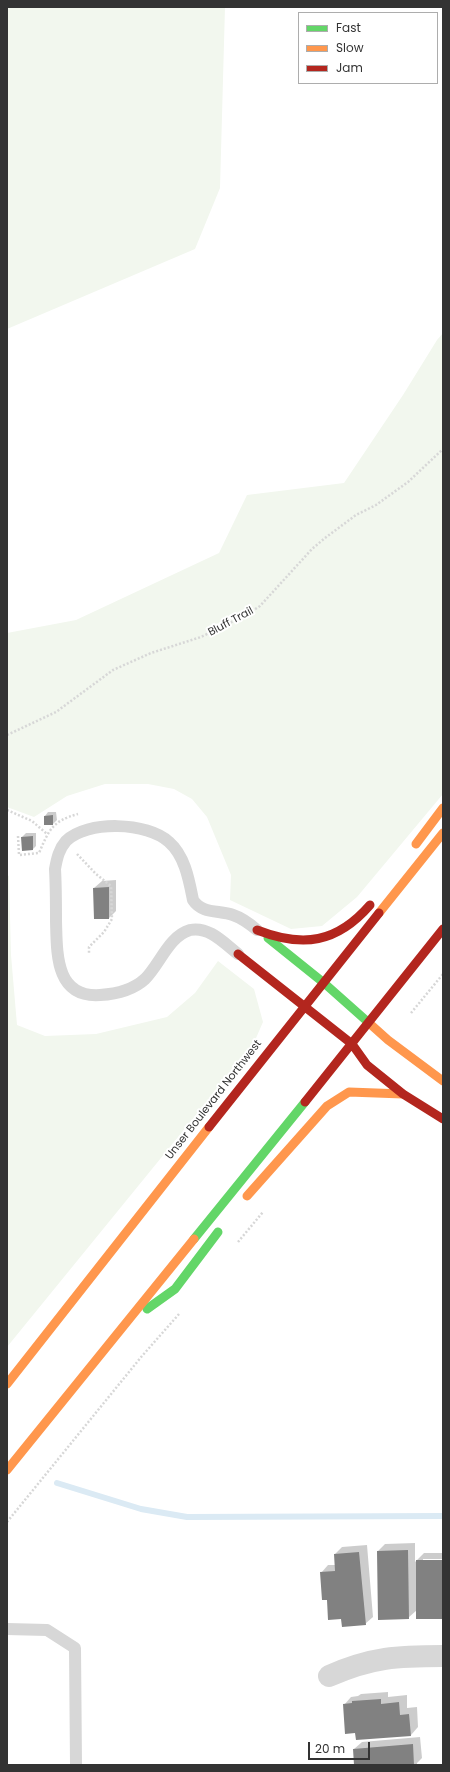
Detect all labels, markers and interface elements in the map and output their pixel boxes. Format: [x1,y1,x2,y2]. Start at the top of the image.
legend [298,12,438,84]
text: Fast [336,19,361,36]
text: Slow [336,39,364,56]
text: Jam [336,59,363,76]
street label: Bluff Trail [206,605,256,639]
street label: Unser Boulevard Northwest [163,1038,265,1162]
scale bar [310,1734,372,1760]
text: 20 m [315,1740,345,1757]

